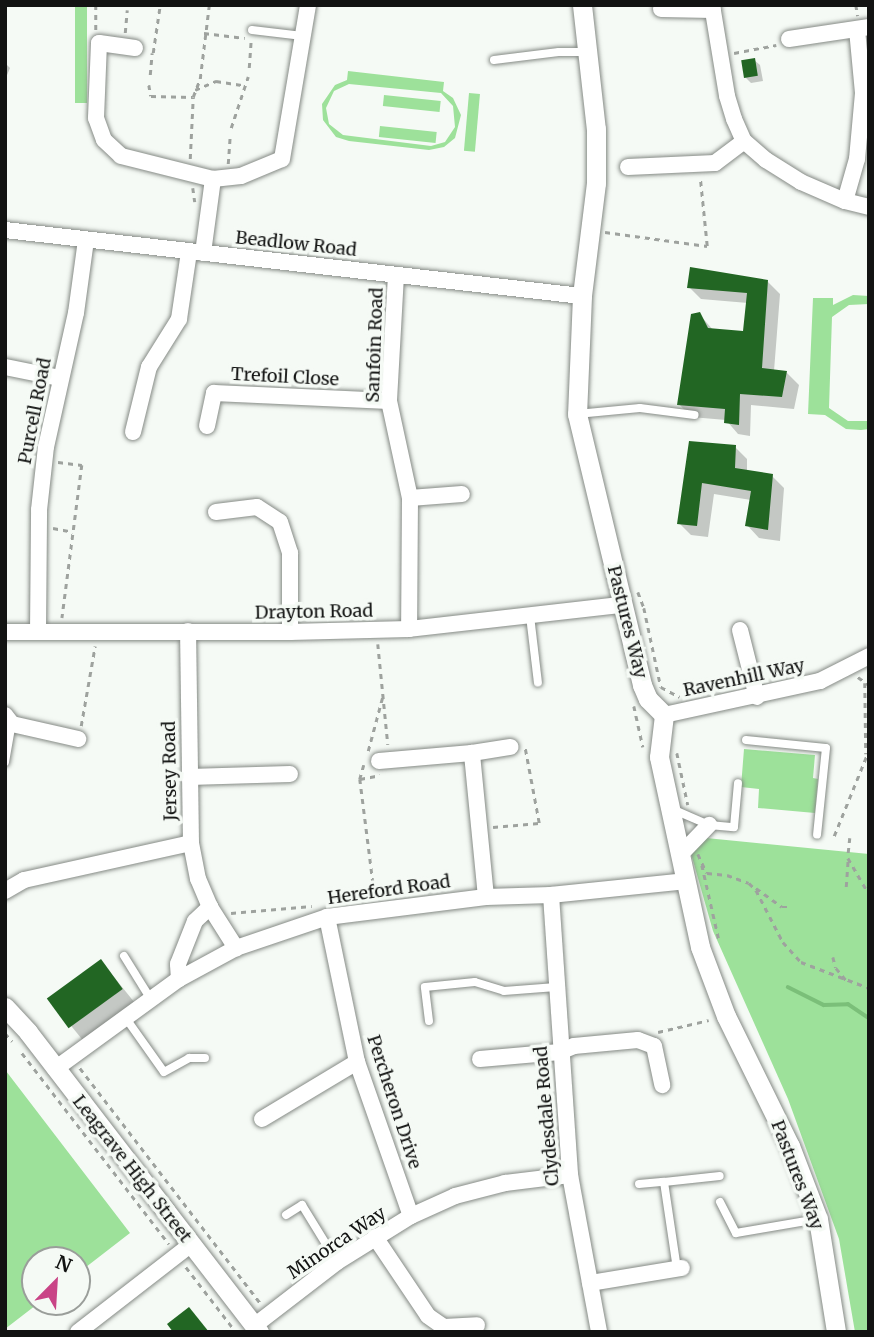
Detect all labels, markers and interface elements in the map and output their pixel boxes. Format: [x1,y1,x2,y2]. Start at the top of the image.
street label: Beadlow Road [234,227,358,261]
street label: Sanfoin Road [362,287,388,403]
street label: Purcell Road [14,356,56,466]
street label: Trefoil Close [230,363,340,391]
street label: Pastures Way [603,563,651,681]
street label: Drayton Road [255,600,373,624]
street label: Ravenhill Way [681,655,807,701]
street label: Jersey Road [158,721,182,821]
street label: Hereford Road [326,871,452,909]
street label: Percheron Drive [362,1032,426,1172]
street label: Clydesdale Road [530,1045,564,1187]
street label: Leagrave High Street [68,1091,196,1247]
street label: Pastures Way [766,1117,828,1233]
street label: Minorca Way [284,1202,390,1284]
north arrow [21,1246,91,1316]
text: N [52,1250,75,1278]

